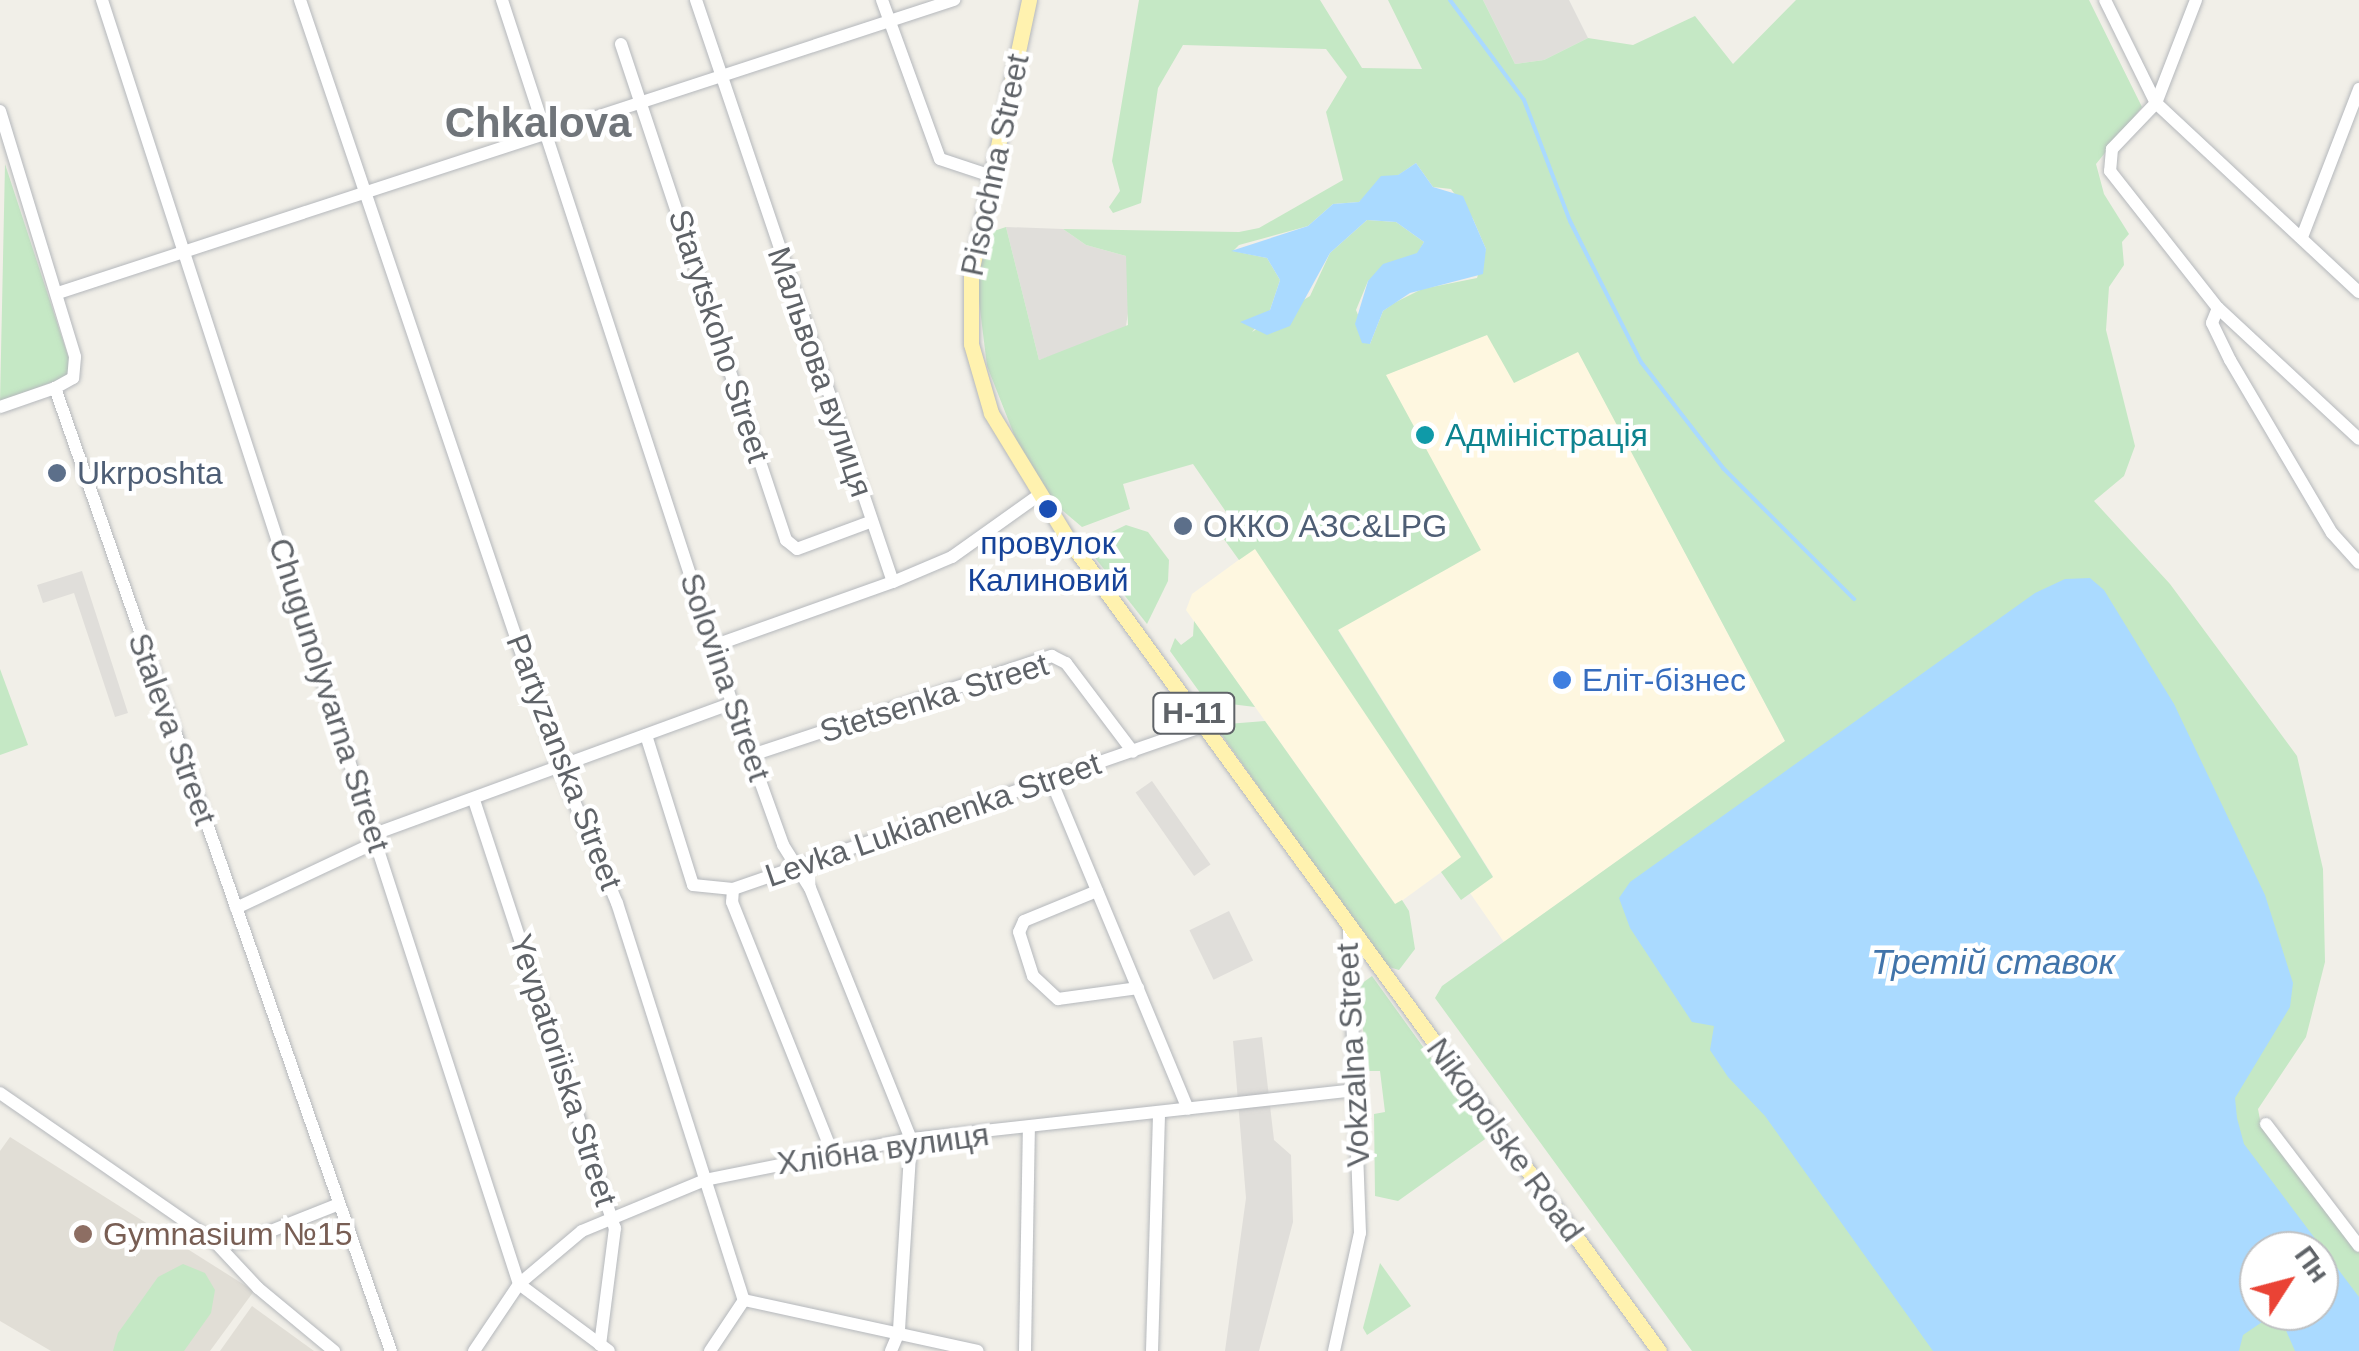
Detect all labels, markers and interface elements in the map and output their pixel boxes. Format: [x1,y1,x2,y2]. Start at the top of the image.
street label: Pisochna Street [953,51,1037,279]
district label: Chkalova [445,98,631,148]
street label: Starytskoho Street [660,205,778,467]
street label: Мальвова вулиця [759,242,881,502]
place label: Адміністрація [1445,416,1648,454]
marker: Адміністрація [1414,424,1436,446]
place label: Ukrposhta [77,454,223,492]
marker: Ukrposhta [46,462,68,484]
marker: провулок Калиновий [1037,498,1059,520]
place label: ОККО АЗС&LPG [1203,507,1447,545]
marker: ОККО АЗС&LPG [1172,515,1194,537]
place label: провулок Калиновий [967,525,1129,600]
street label: Chugunolyvarna Street [260,533,398,857]
street label: Solovina Street [672,568,778,786]
street label: Staleva Street [120,628,224,830]
street label: Partyzanska Street [498,629,630,895]
street label: Stetsenka Street [815,645,1053,751]
place label: Еліт-бізнес [1582,661,1746,699]
marker: Еліт-бізнес [1551,669,1573,691]
road number: Н-11 [1152,688,1236,738]
street label: Levka Lukianenka Street [760,745,1106,895]
street label: Yevpatoriiska Street [501,929,625,1211]
water label: Третій ставок [1871,941,2115,983]
street label: Vokzalna Street [1328,942,1378,1168]
street label: Nikopolske Road [1418,1031,1592,1249]
street label: Хлібна вулиця [775,1115,991,1183]
place label: Gymnasium №15 [103,1215,353,1253]
marker: Gymnasium №15 [72,1223,94,1245]
north arrow [2239,1231,2339,1331]
text: Пн [2289,1240,2335,1288]

